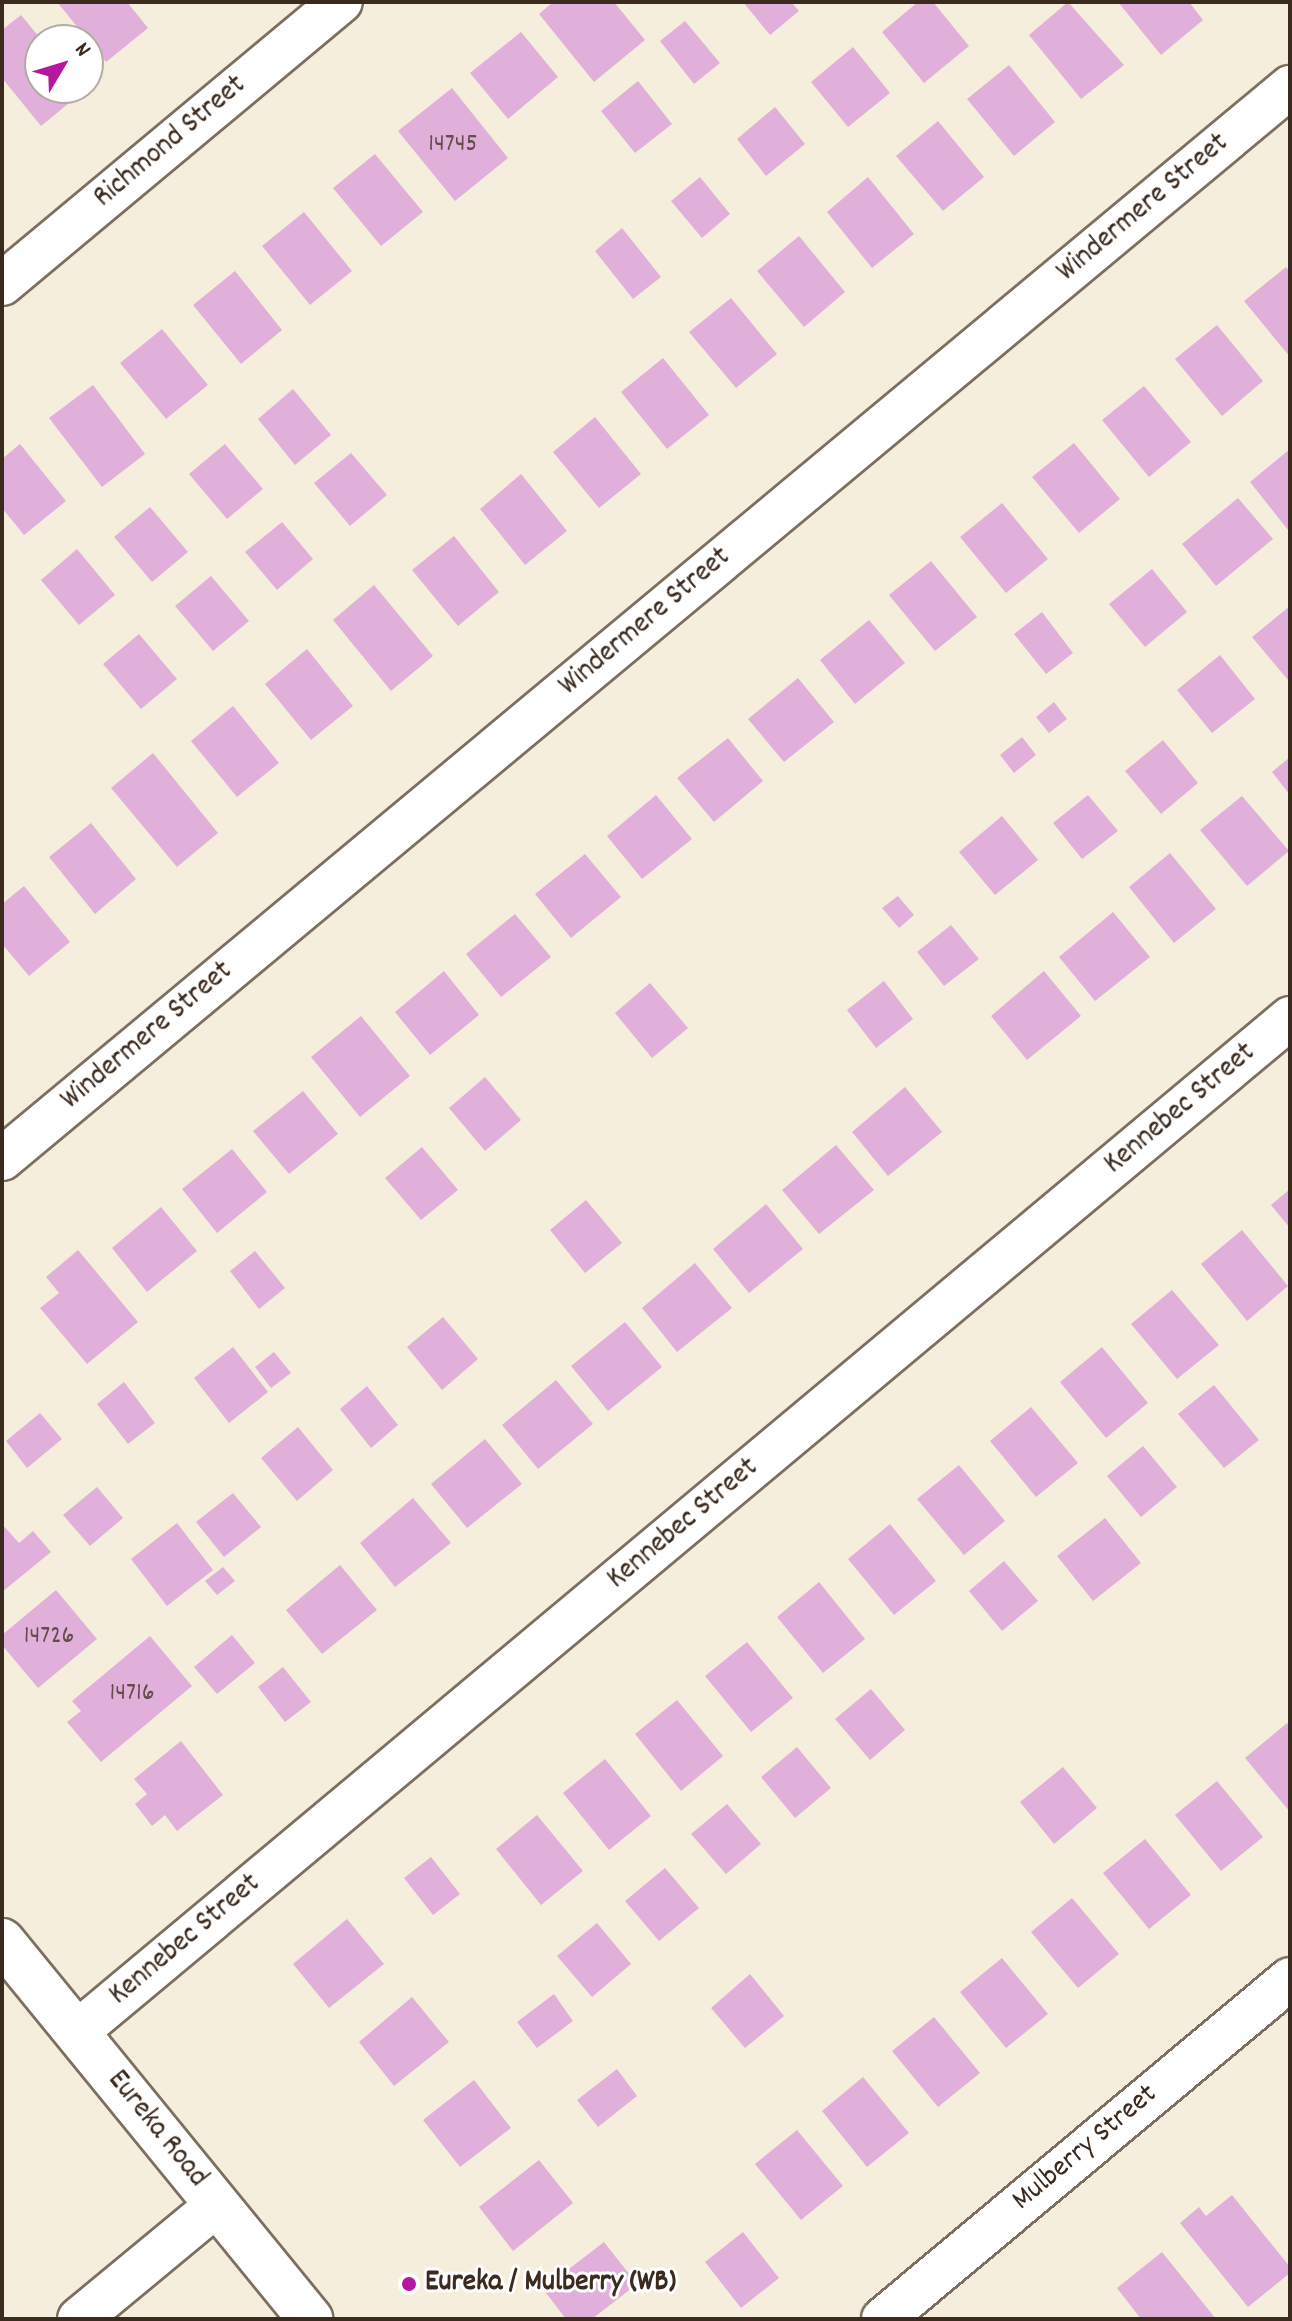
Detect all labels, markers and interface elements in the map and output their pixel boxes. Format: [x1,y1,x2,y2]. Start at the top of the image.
north arrow [24,24,104,104]
text: N [66,36,97,64]
street label: Richmond Street [88,69,254,217]
street label: Windermere Street [1051,127,1237,291]
house number: 14745 [428,129,478,161]
street label: Windermere Street [553,541,739,705]
street label: Windermere Street [55,955,241,1119]
street label: Kennebec Street [1098,1036,1264,1184]
street label: Kennebec Street [601,1451,767,1599]
house number: 14726 [24,1621,74,1653]
house number: 14716 [110,1678,154,1710]
street label: Kennebec Street [103,1867,269,2015]
street label: Eureka Road [98,2064,214,2196]
street label: Mulberry Street [1006,2078,1166,2220]
place label: Eureka / Mulberry (WB) [425,2266,676,2302]
marker: Eureka / Mulberry (WB) [400,2275,418,2293]

